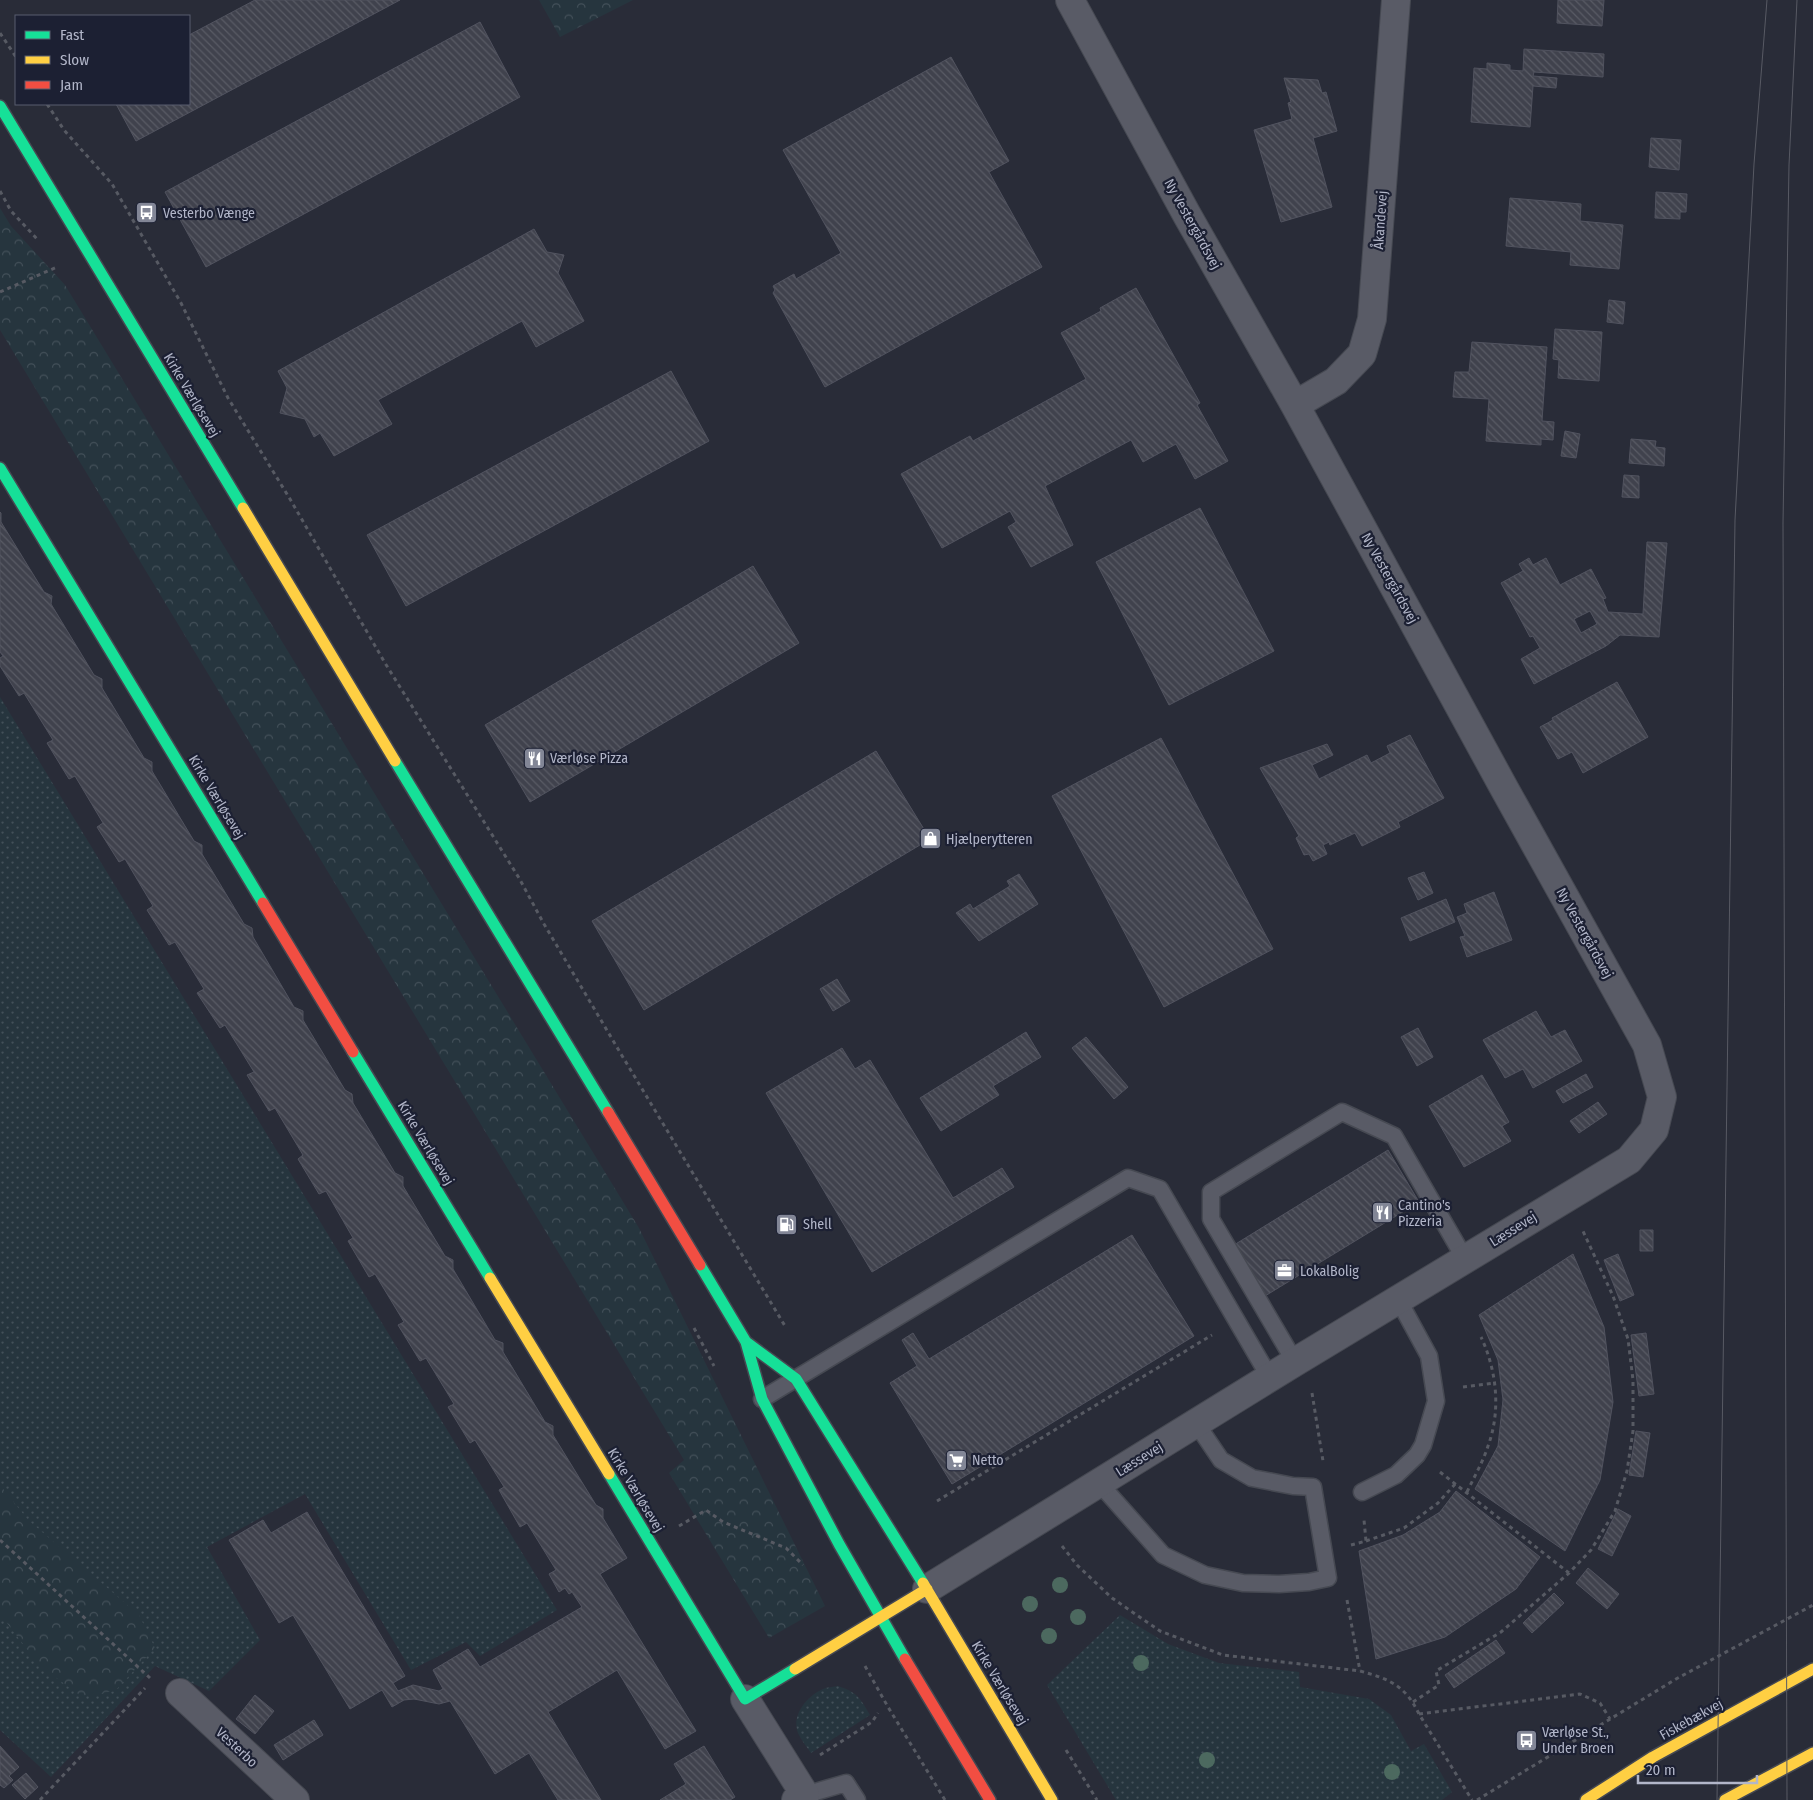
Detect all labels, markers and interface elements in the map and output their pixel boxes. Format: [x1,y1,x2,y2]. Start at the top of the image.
legend [15,15,190,105]
text: Fast [60,26,84,44]
text: Slow [60,51,89,69]
text: Jam [60,76,83,94]
street label: Ny Vestergårdsvej [1161,176,1225,273]
street label: Åkandevej [1369,190,1391,250]
bus stop icon: Vesterbo Vænge [135,201,159,225]
place label: Vesterbo Vænge [163,205,255,222]
street label: Kirke Værløsevej [160,350,223,440]
street label: Ny Vestergårdsvej [1358,530,1422,627]
restaurant icon: Værløse Pizza [522,746,546,770]
place label: Værløse Pizza [550,750,628,767]
street label: Kirke Værløsevej [185,752,248,842]
shop icon: Hjælperytteren [918,827,942,851]
place label: Hjælperytteren [946,831,1033,848]
street label: Ny Vestergårdsvej [1553,885,1617,982]
street label: Kirke Værløsevej [394,1098,457,1188]
place label: Cantino's Pizzeria [1398,1197,1451,1230]
restaurant icon: Cantino's Pizzeria [1370,1201,1394,1225]
street label: Læssevej [1487,1208,1540,1250]
fuel station icon: Shell [775,1212,799,1236]
place label: Shell [803,1216,832,1233]
office icon: LokalBolig [1272,1259,1296,1283]
place label: LokalBolig [1300,1263,1359,1280]
street label: Læssevej [1113,1438,1166,1480]
street label: Kirke Værløsevej [604,1445,667,1535]
supermarket icon: Netto [944,1448,968,1472]
place label: Netto [972,1452,1004,1469]
street label: Kirke Værløsevej [968,1638,1031,1728]
street label: Fiskebækvej [1657,1695,1726,1744]
street label: Vesterbo [212,1724,261,1771]
place label: Værløse St., Under Broen [1542,1724,1614,1757]
bus stop icon: Værløse St., Under Broen [1514,1728,1538,1752]
scale bar [1638,1752,1757,1784]
text: 20 m [1646,1761,1676,1779]

